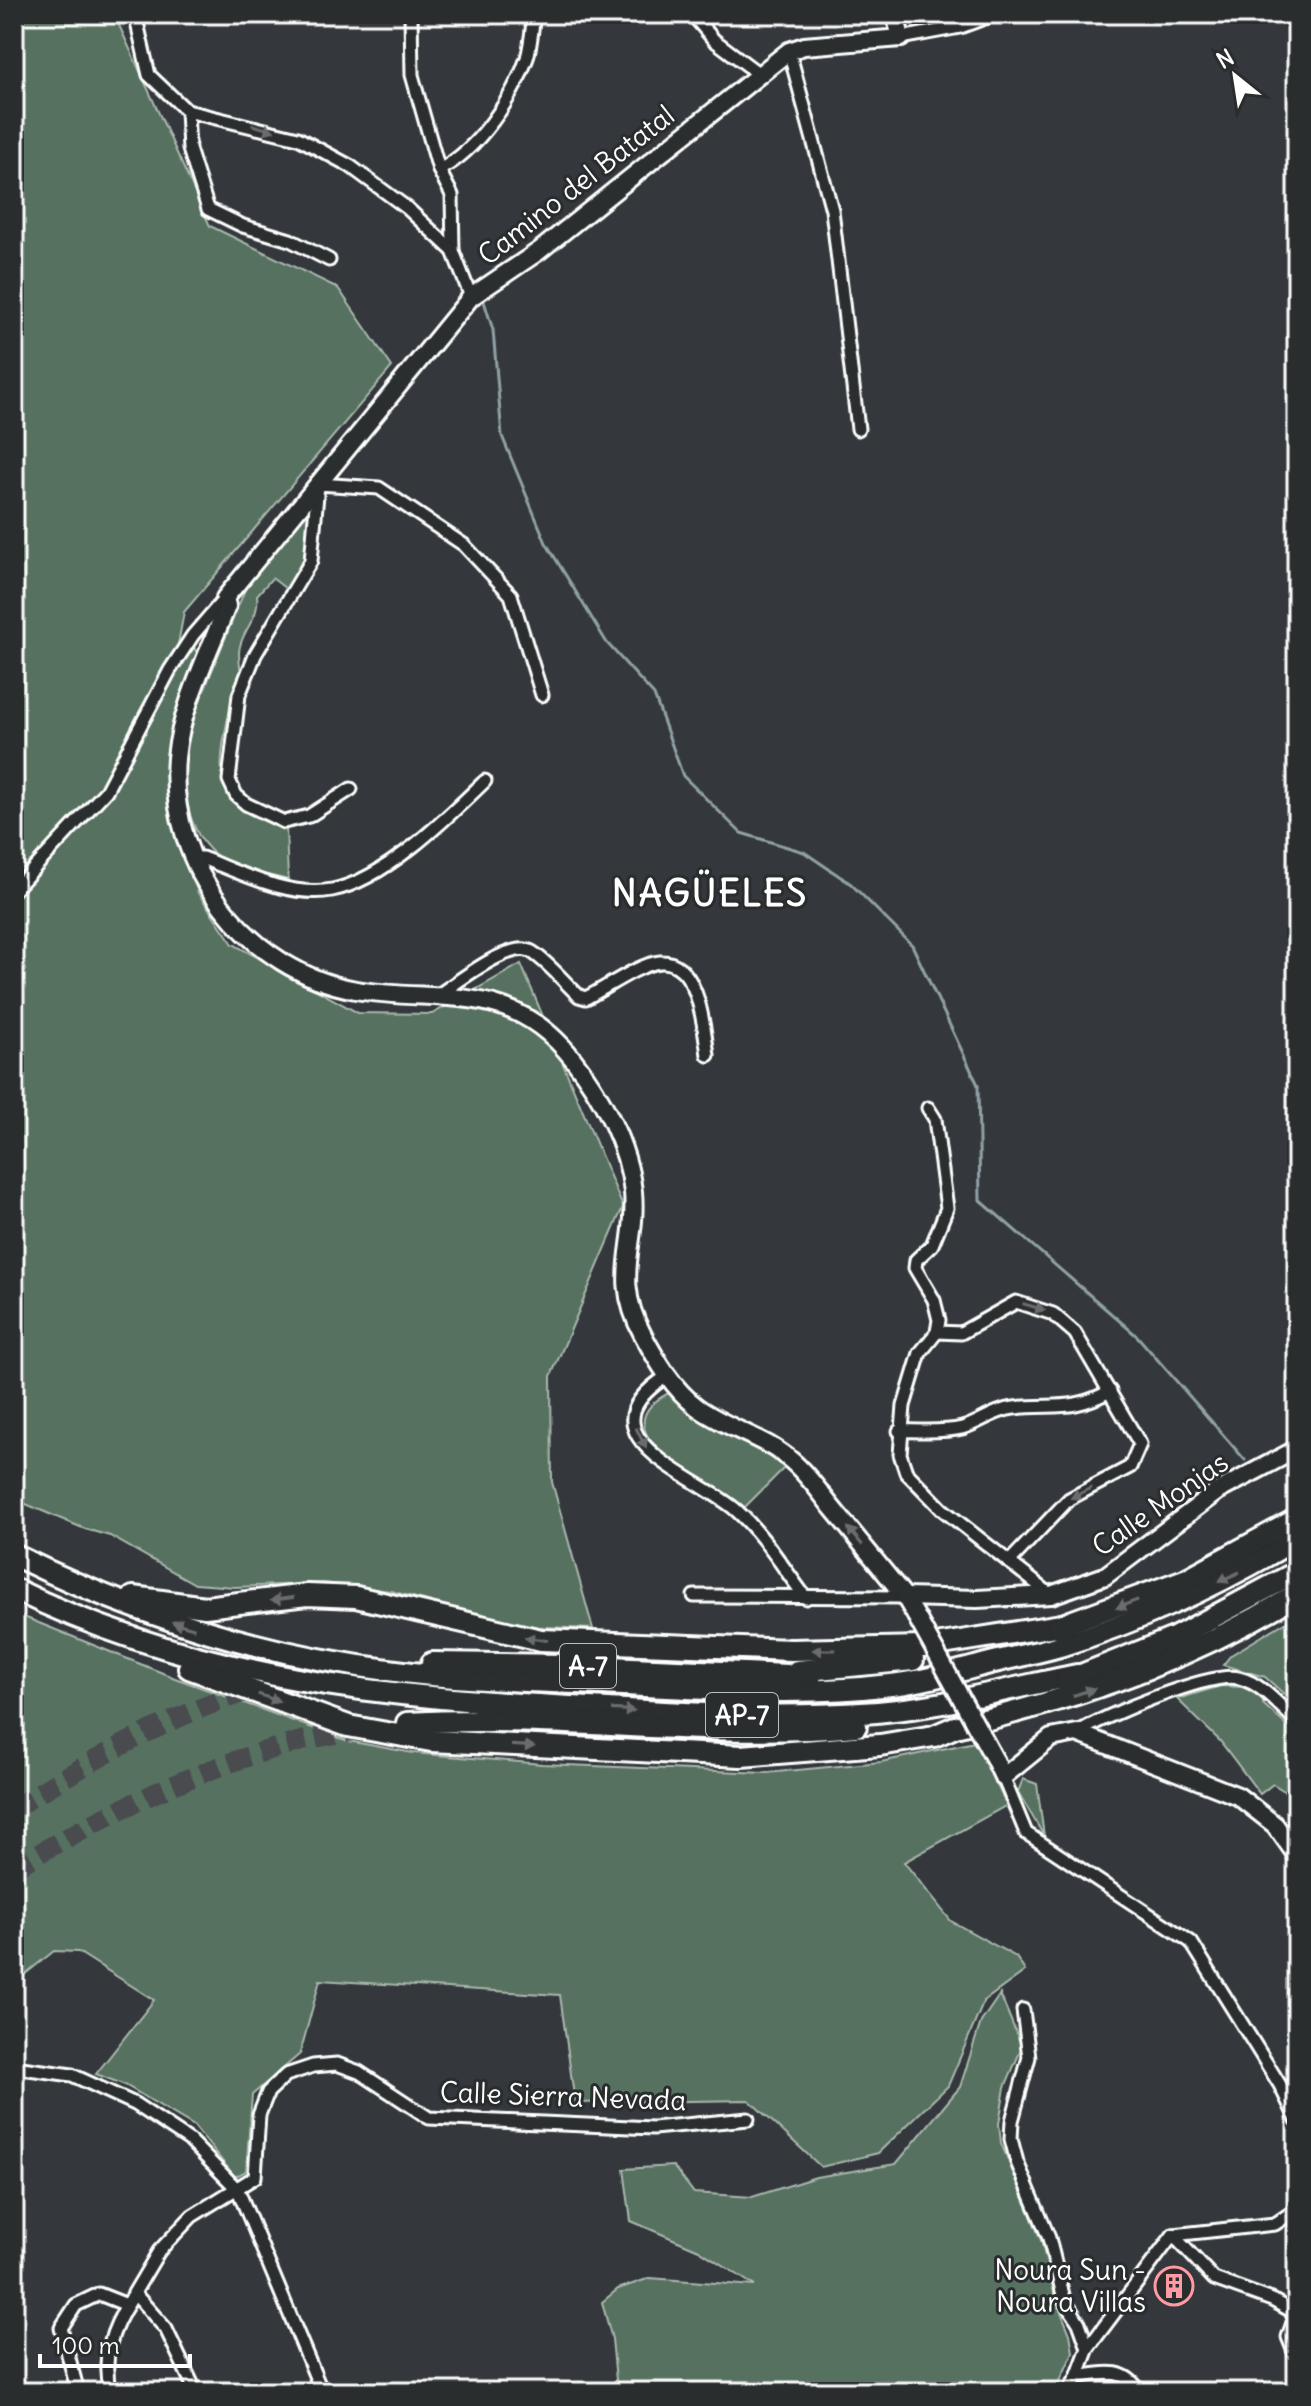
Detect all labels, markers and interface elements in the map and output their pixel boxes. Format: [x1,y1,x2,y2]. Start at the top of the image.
north arrow [1195,36,1275,116]
text: N [1211,43,1239,75]
street label: Camino del Batatal [471,97,681,273]
one-way arrow [252,122,276,135]
district label: NAGÜELES [612,869,808,916]
one-way arrow [1022,1301,1046,1314]
one-way arrow [634,1427,648,1450]
street label: Calle Monjas [1085,1444,1235,1564]
one-way arrow [1069,1487,1092,1500]
one-way arrow [847,1526,864,1546]
one-way arrow [1218,1570,1241,1584]
one-way arrow [269,1592,294,1605]
one-way arrow [1115,1598,1139,1611]
one-way arrow [171,1618,195,1631]
one-way arrow [524,1632,549,1645]
road number: A-7 [560,1644,616,1688]
one-way arrow [811,1644,836,1656]
one-way arrow [1072,1685,1096,1698]
one-way arrow [258,1692,282,1704]
road number: AP-7 [706,1693,778,1737]
one-way arrow [611,1704,636,1717]
one-way arrow [511,1740,536,1753]
street label: Calle Sierra Nevada [439,2074,687,2118]
place label: Noura Sun - Noura Villas [994,2252,1146,2320]
building icon: Noura Sun - Noura Villas [1153,2265,1195,2307]
scale bar [40,2318,190,2368]
text: 100 m [52,2330,120,2360]

